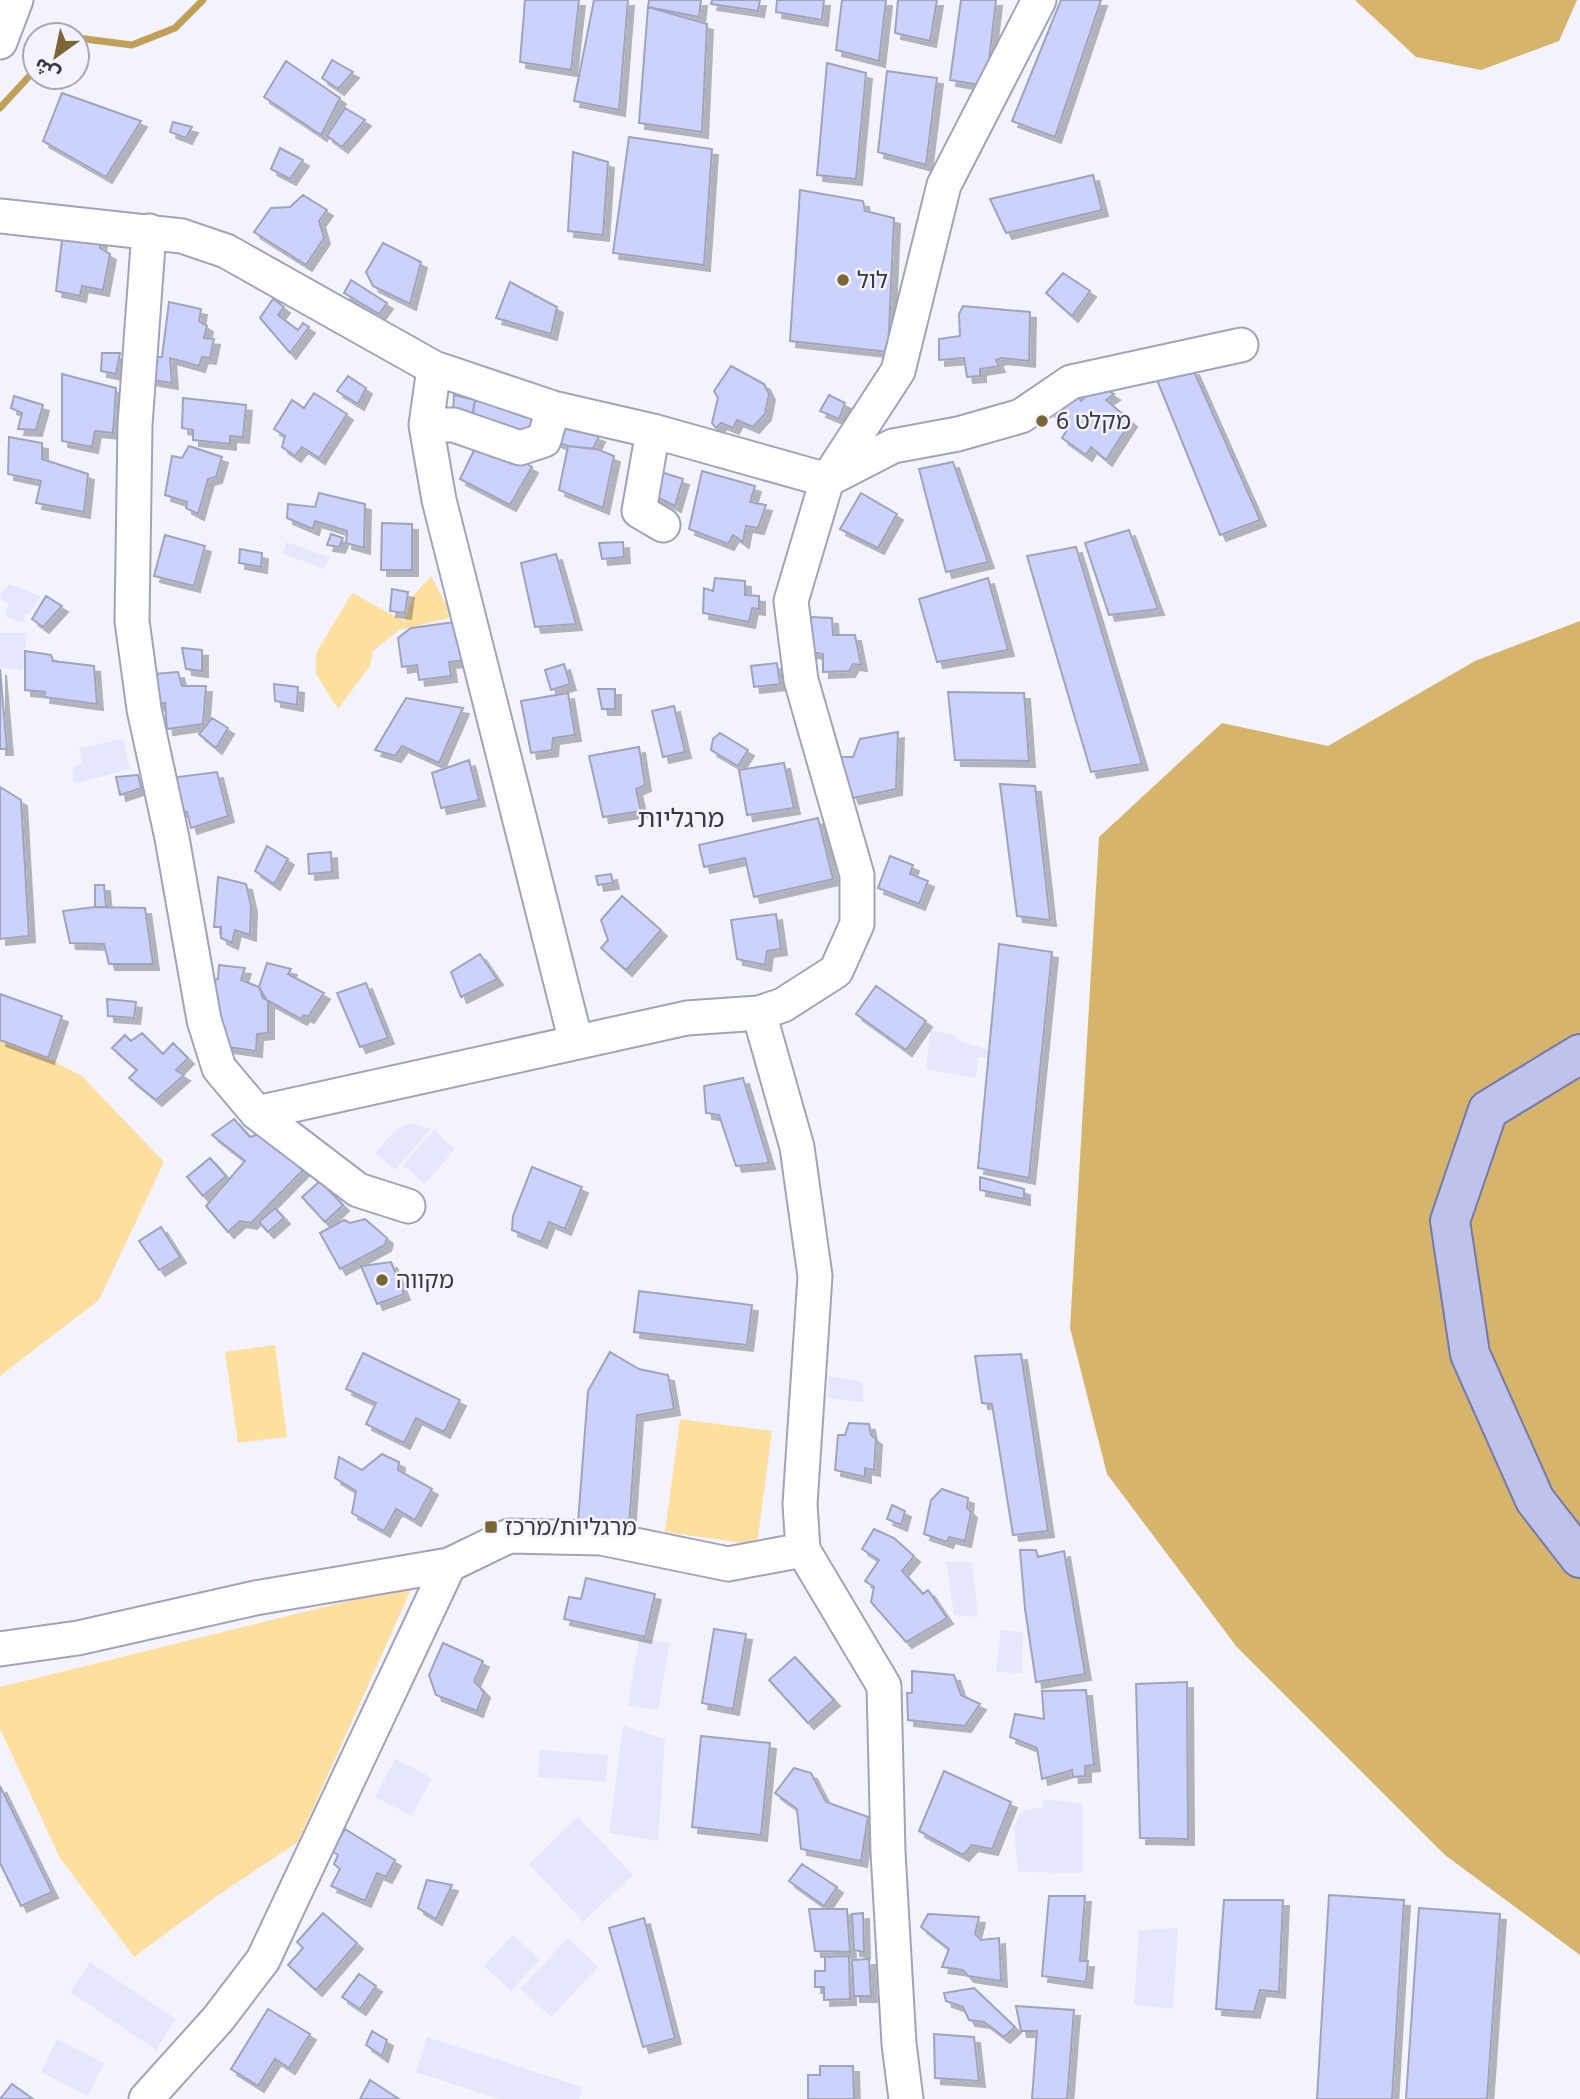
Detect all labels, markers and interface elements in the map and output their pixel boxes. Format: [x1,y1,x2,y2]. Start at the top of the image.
north arrow [21,21,91,91]
text: ش [25,46,69,93]
place label: לול [857,256,888,305]
marker: לול [835,272,851,288]
place label: מקלט 6 [1056,397,1131,446]
marker: מקלט 6 [1034,413,1050,429]
district label: מרגליות [638,791,724,846]
place label: מקווה [396,1256,454,1305]
marker: מקווה [374,1272,390,1288]
place label: מרגליות/מרכז [505,1503,637,1552]
marker: מרגליות/מרכז [483,1519,499,1535]

